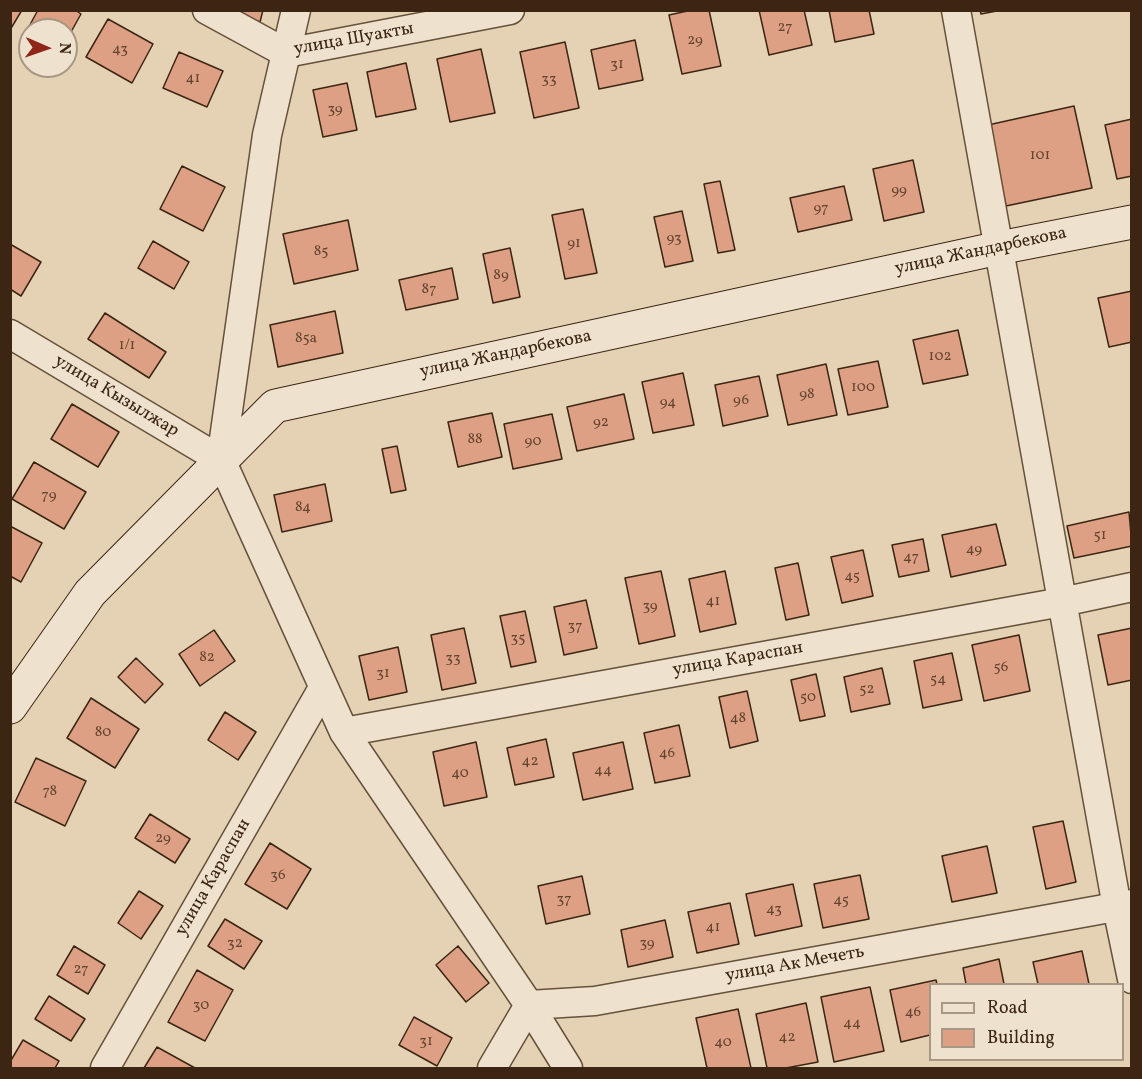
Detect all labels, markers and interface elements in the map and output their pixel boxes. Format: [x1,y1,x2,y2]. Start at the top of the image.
north arrow [18,18,78,78]
street label: улица Шуакты [292,19,416,61]
house number: 27 [778,19,792,37]
house number: 29 [687,32,703,50]
house number: 43 [112,41,128,59]
text: N [53,42,75,55]
house number: 31 [610,56,624,74]
house number: 41 [186,70,200,88]
house number: 33 [541,71,557,89]
house number: 39 [327,101,343,119]
house number: 101 [1030,147,1050,165]
house number: 99 [891,182,907,200]
house number: 97 [813,200,829,218]
street label: улица Жандарбекова [893,223,1069,281]
house number: 93 [666,230,682,248]
house number: 91 [567,235,581,253]
house number: 85 [314,243,328,261]
house number: 89 [493,267,509,285]
house number: 87 [422,281,436,299]
street label: улица Жандарбекова [418,326,594,384]
house number: 85а [295,330,317,348]
house number: 1/1 [119,337,135,355]
house number: 102 [929,348,951,366]
street label: улица Кызылжар [50,351,182,443]
house number: 100 [851,379,875,397]
house number: 98 [799,386,815,404]
house number: 96 [733,392,749,410]
house number: 94 [660,394,676,412]
house number: 92 [593,414,609,432]
house number: 88 [467,431,483,449]
house number: 90 [524,433,542,451]
house number: 79 [42,487,56,505]
house number: 84 [295,499,311,517]
house number: 51 [1093,527,1107,545]
house number: 49 [966,541,982,559]
house number: 47 [903,549,919,567]
house number: 45 [844,568,860,586]
house number: 41 [706,593,720,611]
house number: 39 [642,598,658,616]
house number: 37 [568,618,582,636]
house number: 35 [511,630,525,648]
street label: улица Караспан [671,638,805,682]
house number: 82 [199,649,215,667]
house number: 33 [445,650,461,668]
house number: 56 [994,659,1008,677]
house number: 31 [376,665,390,683]
house number: 54 [930,671,946,689]
house number: 52 [859,681,875,699]
house number: 50 [800,689,816,707]
house number: 48 [730,710,746,728]
house number: 80 [95,724,111,742]
house number: 46 [659,745,675,763]
house number: 42 [521,753,539,771]
house number: 44 [594,762,612,780]
house number: 40 [451,765,469,783]
house number: 78 [43,783,57,801]
street label: улица Караспан [172,815,256,941]
house number: 29 [155,830,171,848]
house number: 36 [270,867,286,885]
house number: 37 [557,891,571,909]
house number: 45 [833,892,849,910]
house number: 43 [766,901,782,919]
house number: 41 [706,919,720,937]
house number: 32 [227,935,243,953]
house number: 39 [639,935,655,953]
street label: улица Ак Мечеть [724,942,866,988]
house number: 27 [74,961,88,979]
legend [929,983,1124,1061]
text: Road [987,996,1028,1021]
house number: 30 [193,997,209,1015]
house number: 46 [905,1004,921,1022]
house number: 44 [843,1015,861,1033]
text: Building [987,1026,1055,1051]
house number: 42 [778,1029,796,1047]
house number: 31 [419,1033,433,1051]
house number: 40 [714,1034,732,1052]

